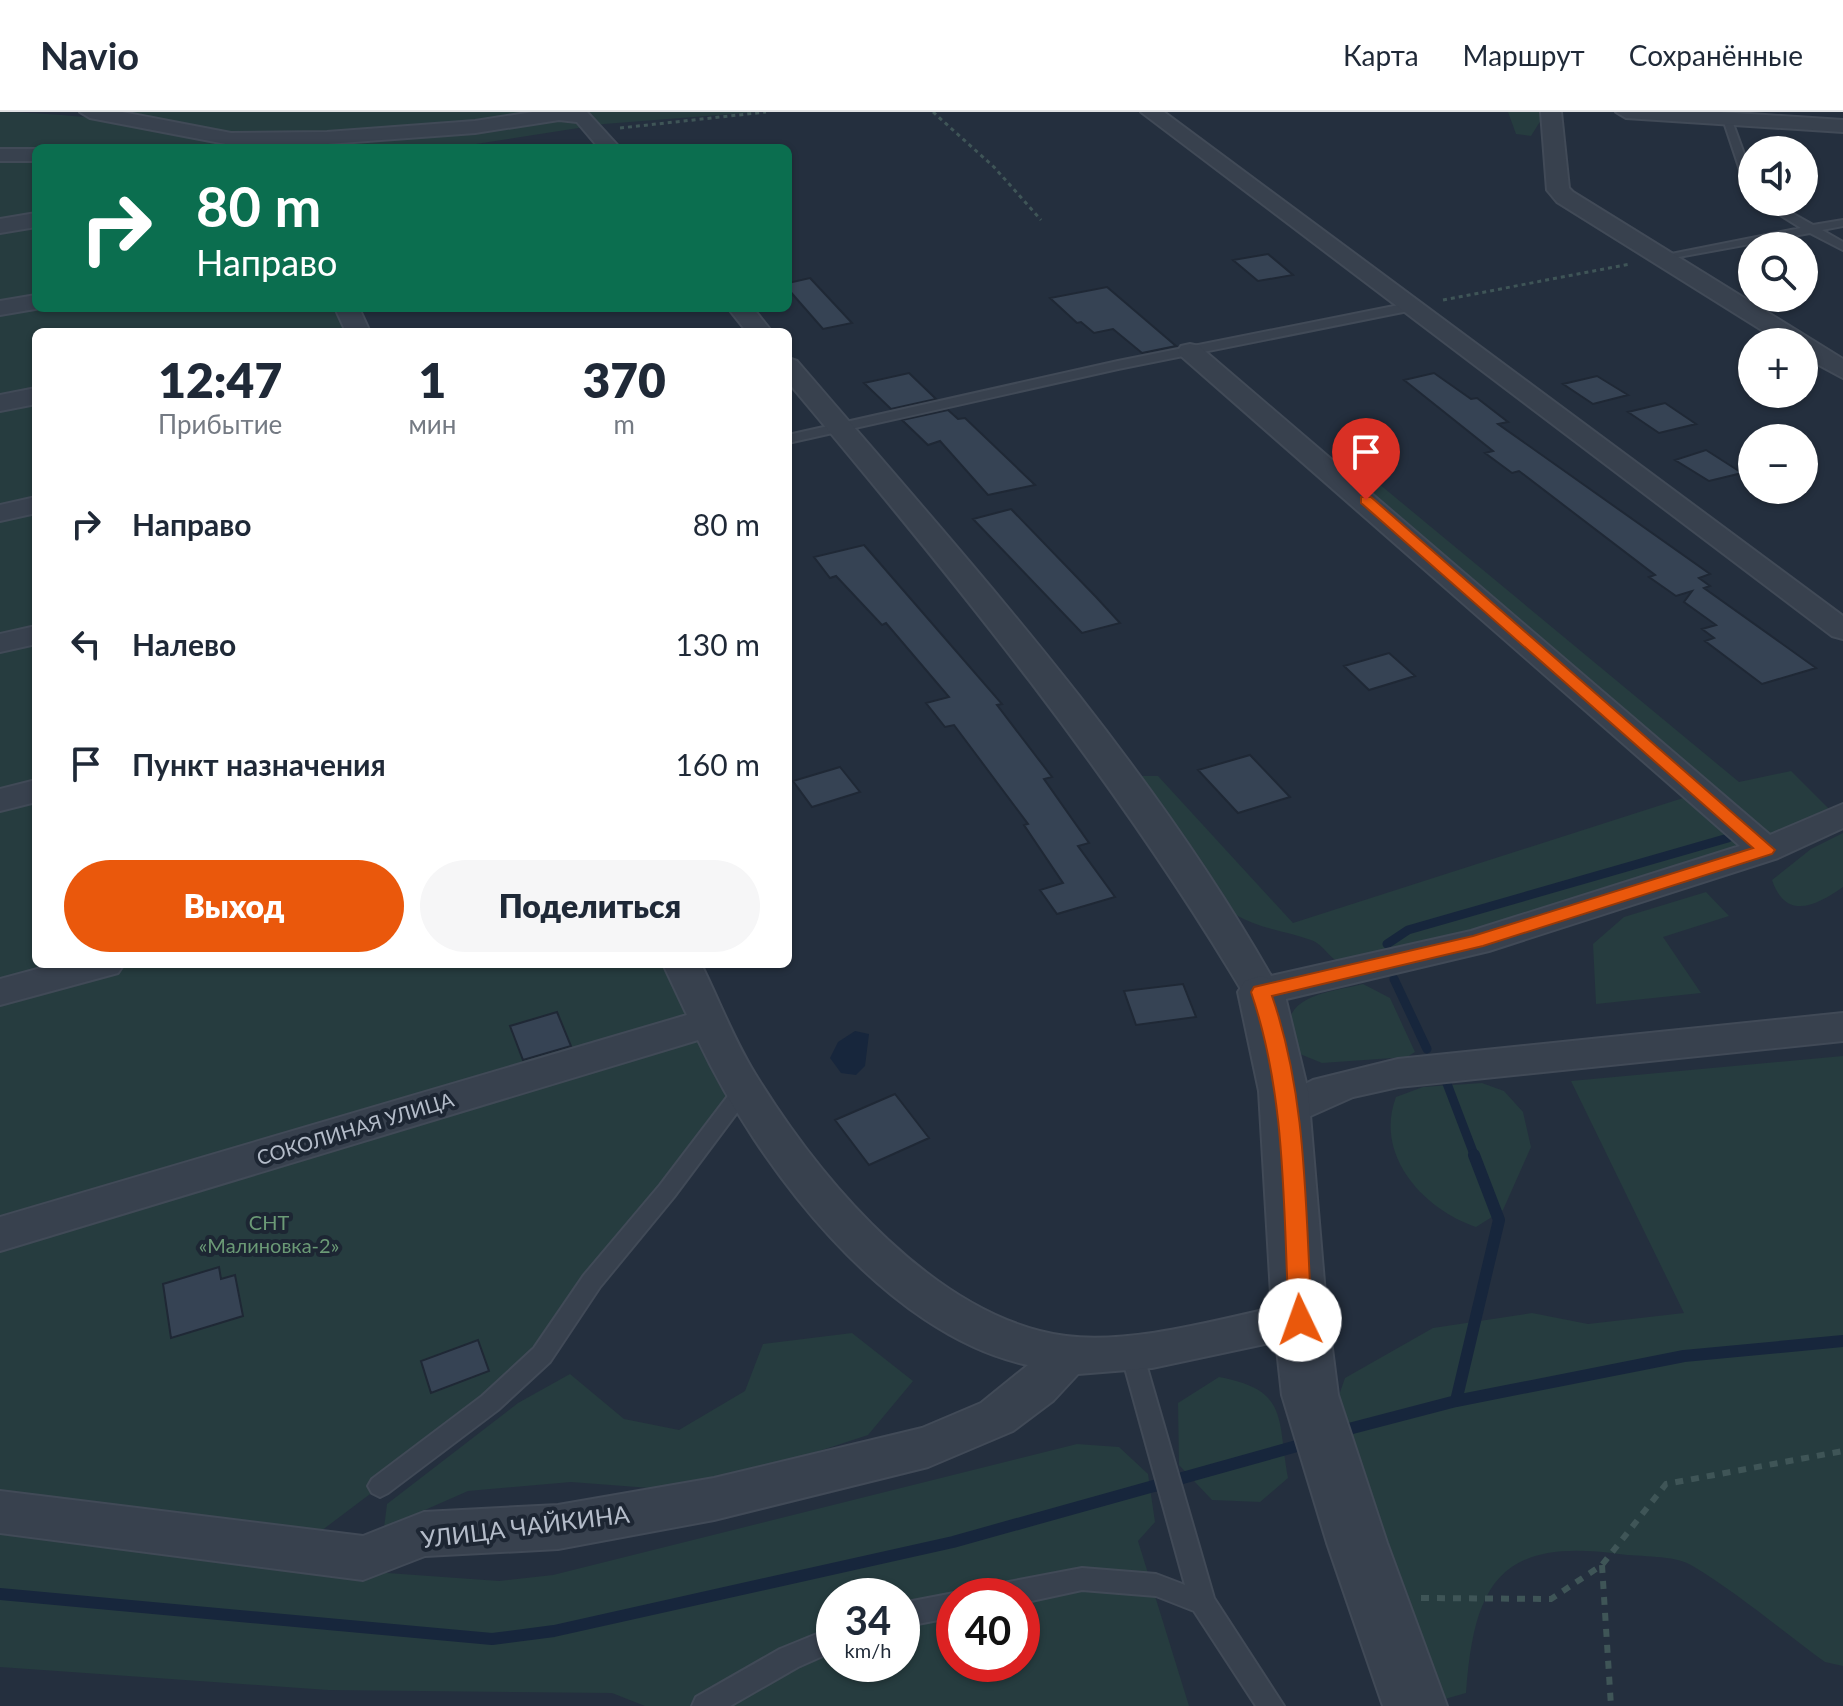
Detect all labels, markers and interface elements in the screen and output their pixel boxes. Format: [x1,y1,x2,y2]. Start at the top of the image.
text: Navio [40,32,139,78]
text: Карта [1343,38,1419,72]
text: Маршрут [1463,38,1585,72]
text: Сохранённые [1629,38,1803,72]
map controls [1738,136,1818,504]
button: sound [1738,136,1818,216]
text: 80 m [196,172,321,239]
icon: right [64,176,168,280]
button: search [1738,232,1818,312]
text: Направо [196,240,337,284]
button: + [1738,328,1818,408]
text: 12:47 [158,351,282,408]
text: 1 [418,351,446,408]
text: 370 [582,351,666,408]
text: Прибытие [158,408,282,440]
text: мин [408,408,456,440]
text: m [613,408,635,440]
pin [1332,418,1400,500]
button: − [1738,424,1818,504]
icon: arrive [1344,430,1388,474]
icon: right [64,502,108,546]
text: Направо [132,506,252,542]
text: 80 m [693,506,760,542]
icon: left [64,622,108,666]
text: Налево [132,626,236,662]
text: 130 m [675,626,760,662]
icon: arrive [64,742,108,786]
text: Пункт назначения [132,746,386,782]
text: 160 m [675,746,760,782]
button: Выход [64,860,404,952]
button: Поделиться [420,860,760,952]
street label: СОКОЛИНАЯ УЛИЦА [254,1086,457,1169]
park label: СНТ «Малиновка-2» [199,1210,339,1257]
position arrow [1258,1278,1342,1362]
street label: УЛИЦА ЧАЙКИНА [419,1499,632,1553]
speed limit sign: 40 [936,1578,1040,1682]
text: 34 [845,1596,891,1644]
text: km/h [845,1638,891,1662]

